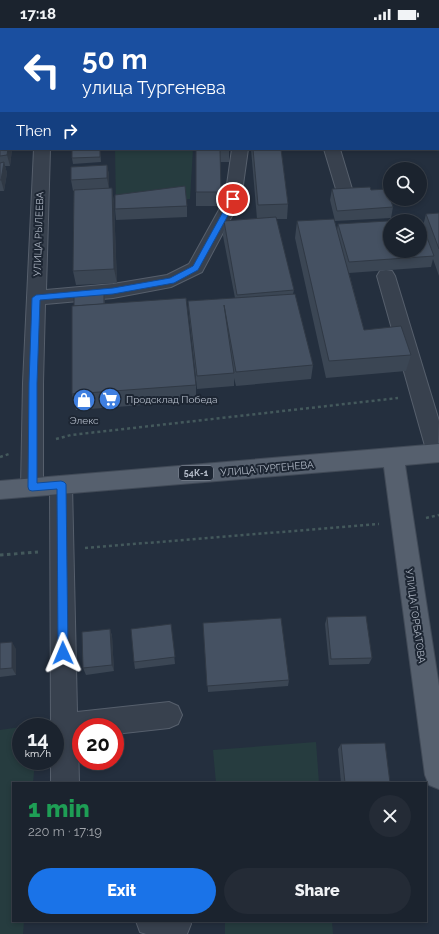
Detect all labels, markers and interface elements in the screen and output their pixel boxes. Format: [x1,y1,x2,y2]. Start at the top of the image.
text: 17:18 [20,5,56,23]
text: 50 m [82,43,148,76]
icon: left [16,44,68,96]
text: улица Тургенева [82,77,226,98]
icon: right [59,120,81,142]
text: Then [16,122,51,140]
map controls [383,162,427,258]
button: search [383,162,427,206]
pin [216,182,250,216]
icon: arrive [222,188,244,210]
street label: УЛИЦА РЫЛЕЕВА [32,191,45,277]
button: layers [383,214,427,258]
supermarket icon: Продсклад Победа [97,386,123,412]
shop icon: Элекс [71,387,97,413]
place label: Продсклад Победа [126,394,218,405]
place label: Элекс [69,415,99,426]
street label: УЛИЦА ТУРГЕНЕВА [220,459,314,478]
road number: 54К-1 [179,466,213,480]
street label: УЛИЦА ГОРБАТОВА [403,568,428,664]
position arrow [42,632,84,674]
speed limit sign: 20 [72,718,124,770]
text: 14 [27,727,49,751]
text: km/h [25,748,51,759]
text: 1 min [28,794,90,823]
button: close [369,795,411,837]
text: 220 m · 17:19 [28,824,102,839]
button: Exit [28,868,216,914]
button: Share [224,868,411,914]

